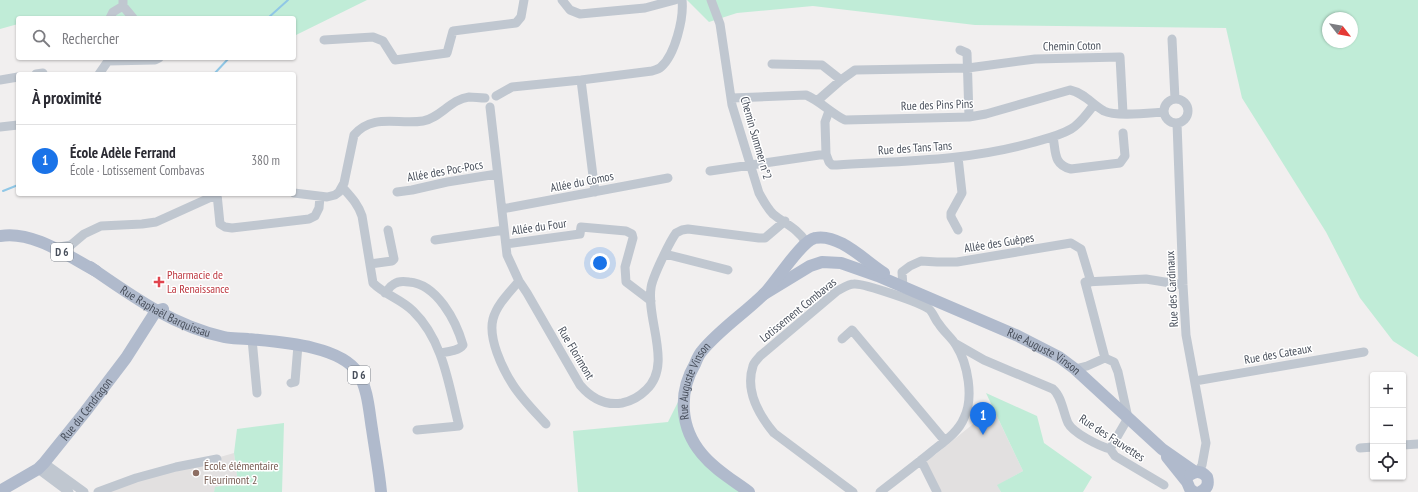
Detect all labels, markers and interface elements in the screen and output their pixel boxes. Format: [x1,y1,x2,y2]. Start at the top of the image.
north arrow [1322,12,1358,48]
search box [16,16,296,60]
icon: search [30,27,52,49]
text: Rechercher [62,29,119,48]
street label: Chemin Coton [1043,37,1101,54]
text: À proximité [32,87,102,109]
street label: Chemin Summer n°2 [737,95,775,181]
street label: Rue des Pins Pins [901,96,973,113]
street label: Rue des Tans Tans [877,137,952,158]
text: École Adèle Ferrand [70,143,176,162]
text: 1 [42,152,48,169]
text: 380 m [251,152,280,169]
street label: Allée des Poc-Pocs [406,156,484,185]
text: École · Lotissement Combavas [70,162,204,179]
street label: Allée du Comos [549,168,615,195]
street label: Allée du Four [511,215,568,238]
street label: Allée des Guêpes [963,230,1035,255]
road number: D 6 [51,243,73,261]
street label: Rue des Cardinaux [1162,250,1181,328]
your location [590,253,610,273]
place label: Pharmacie de La Renaissance [167,267,229,296]
street label: Lotissement Combavas [756,274,839,345]
marker: Pharmacie de La Renaissance [154,277,164,287]
street label: Rue Raphaël Barquissau [118,282,212,340]
street label: Rue Florimont [555,324,598,382]
street label: Rue Auguste Vinson [1005,324,1084,377]
street label: Rue Auguste Vinson [676,339,713,421]
street label: Rue des Cateaux [1243,340,1313,367]
road number: D 6 [348,366,370,384]
map controls [1370,372,1406,480]
button: + [1370,372,1406,408]
street label: Rue du Cendragon [57,374,115,443]
pin: 1 [970,402,996,435]
button: − [1370,408,1406,444]
street label: Rue des Fauvettes [1077,411,1148,464]
button: locate [1370,444,1406,480]
place label: École élémentaire Fleurimont 2 [204,458,278,487]
marker: École élémentaire Fleurimont 2 [191,468,201,478]

